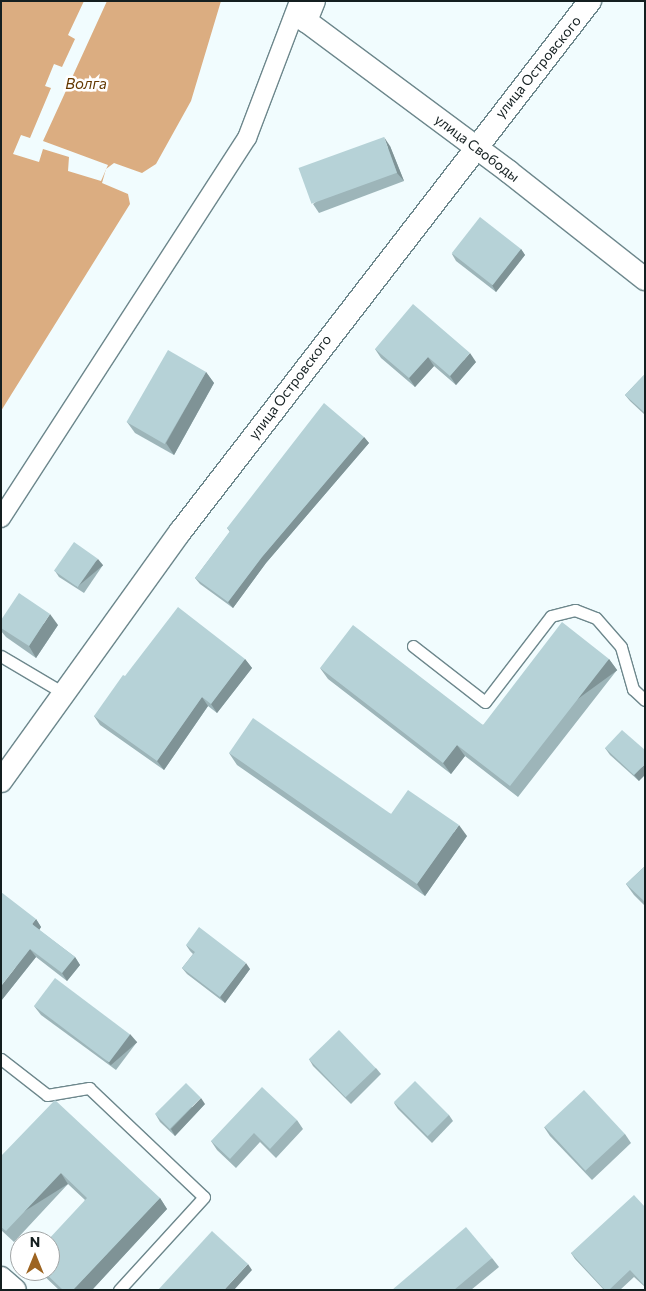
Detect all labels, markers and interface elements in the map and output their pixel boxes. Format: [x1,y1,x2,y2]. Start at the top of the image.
street label: улица Островского [492,12,584,122]
water label: Волга [65,75,107,93]
street label: улица Свободы [431,111,523,185]
street label: улица Островского [245,331,335,443]
north arrow [10,1231,60,1281]
text: N [30,1233,40,1250]

